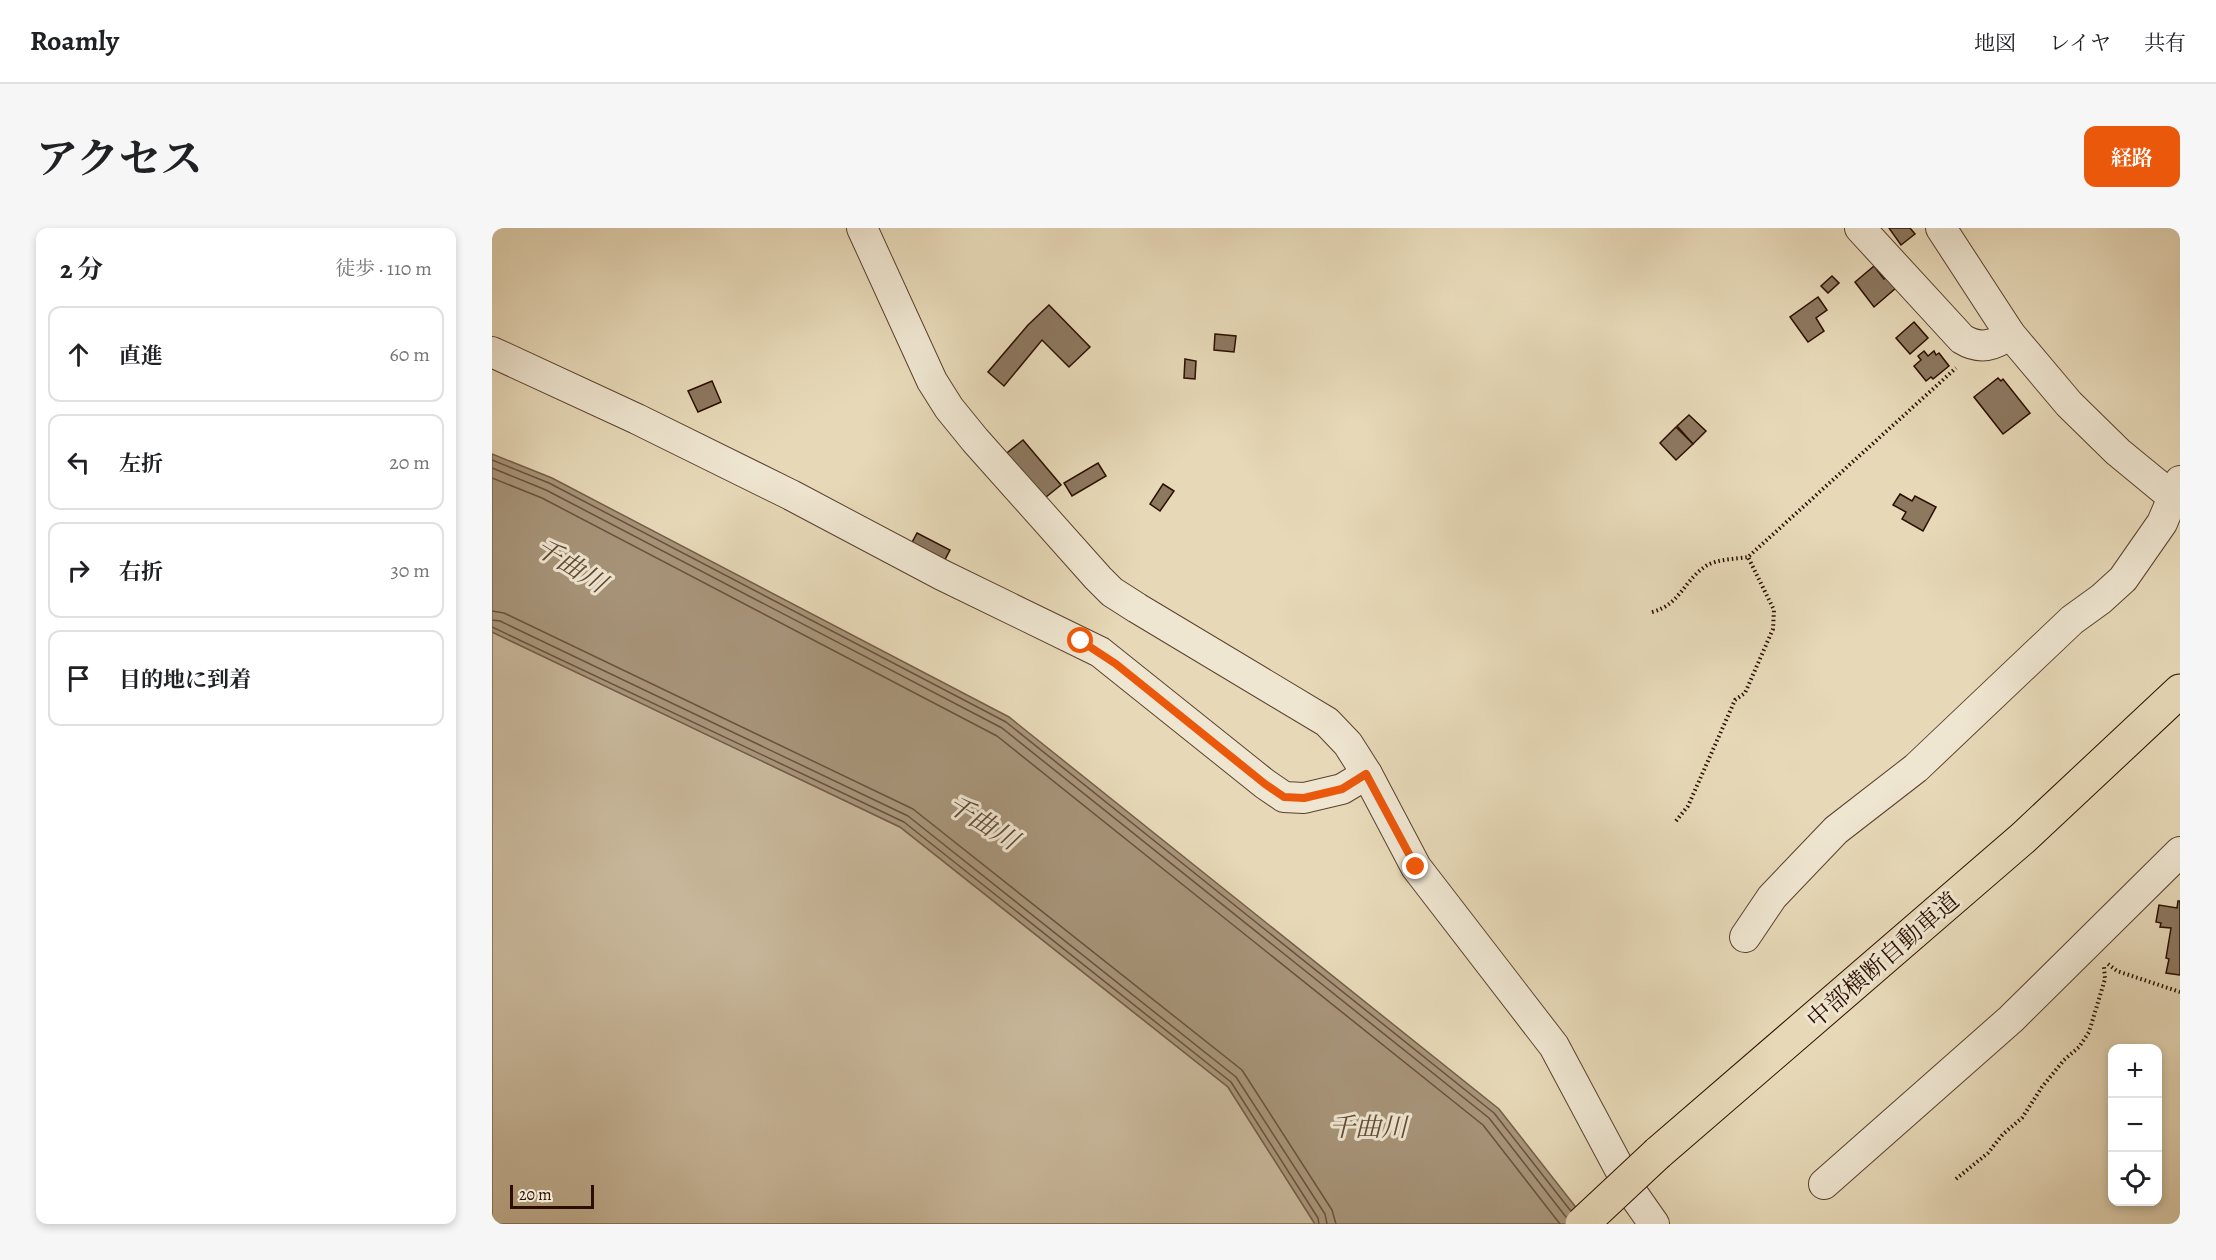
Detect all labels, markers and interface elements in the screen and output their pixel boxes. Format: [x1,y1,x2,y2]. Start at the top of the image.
text: Roamly [30,22,119,60]
text: 地図 [1974,29,2016,57]
text: レイヤ [2049,29,2111,57]
text: 共有 [2144,29,2186,57]
button: 経路 [2084,126,2180,187]
text: アクセス [36,130,203,187]
text: 2 分 [60,252,103,287]
text: 徒歩 · 110 m [335,255,432,282]
icon: ahead [62,338,95,371]
text: 直進 [119,341,163,371]
text: 60 m [390,341,430,368]
icon: left [62,446,95,479]
text: 左折 [119,449,163,479]
text: 20 m [389,449,430,476]
water label: 千曲川 [528,530,616,603]
icon: right [62,554,95,587]
text: 右折 [119,557,163,587]
text: 30 m [390,557,430,584]
route start [1067,627,1093,653]
icon: arrive [62,662,95,695]
text: 目的地に到着 [119,665,251,695]
water label: 千曲川 [940,787,1028,860]
route end [1402,853,1428,879]
street label: 中部横断自動車道 [1800,885,1966,1035]
map controls [2108,1044,2162,1206]
button: + [2108,1044,2162,1098]
button: − [2108,1098,2162,1152]
water label: 千曲川 [1329,1110,1410,1145]
button: locate [2108,1152,2162,1206]
scale bar [510,1182,594,1210]
text: 20 m [519,1184,552,1206]

